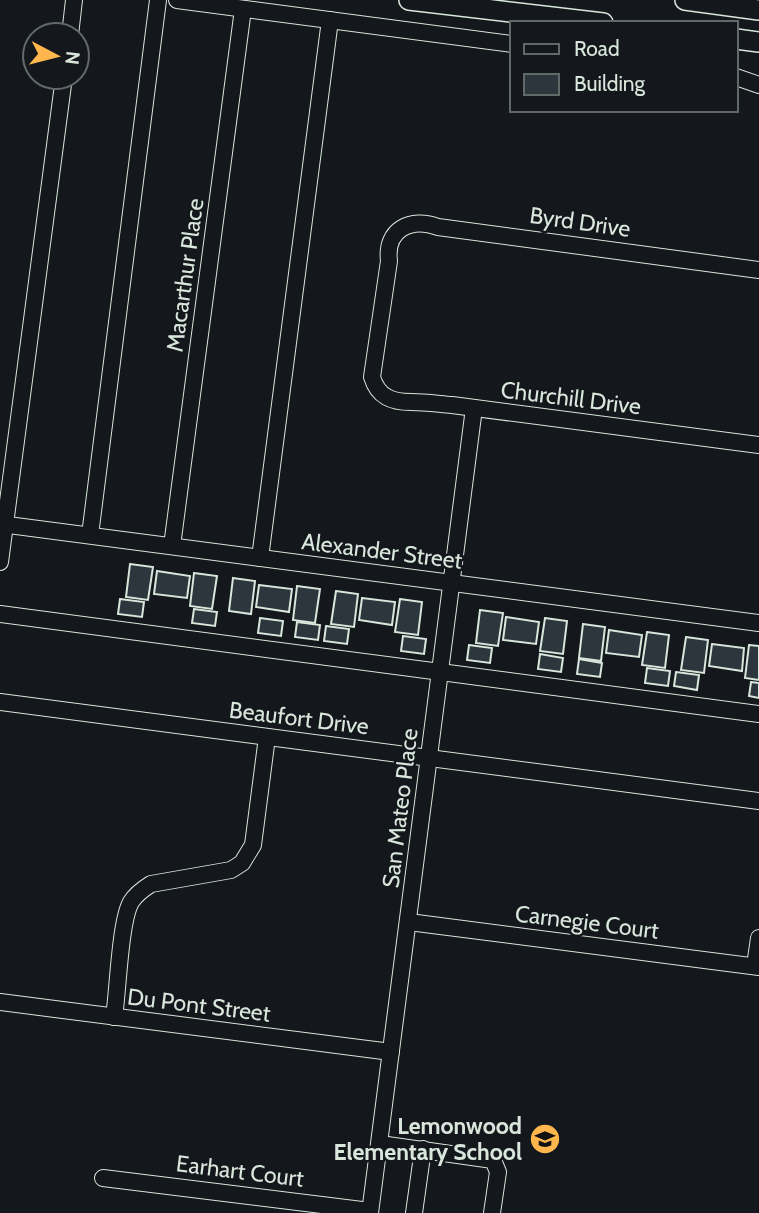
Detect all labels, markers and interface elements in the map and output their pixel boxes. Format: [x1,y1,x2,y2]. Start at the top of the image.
north arrow [21,21,91,91]
legend [510,21,738,112]
text: Road [574,36,620,61]
text: N [60,50,85,66]
text: Building [574,71,646,96]
street label: Macarthur Place [160,196,210,354]
street label: Byrd Drive [528,201,632,243]
street label: Churchill Drive [499,376,643,421]
street label: Alexander Street [300,527,464,575]
street label: Beaufort Drive [228,696,371,740]
street label: San Mateo Place [376,726,424,889]
street label: Carnegie Court [514,899,661,945]
street label: Du Pont Street [126,982,272,1028]
place label: Lemonwood Elementary School [334,1112,522,1166]
school or university icon: Lemonwood Elementary School [528,1122,562,1156]
street label: Earhart Court [175,1149,306,1193]

